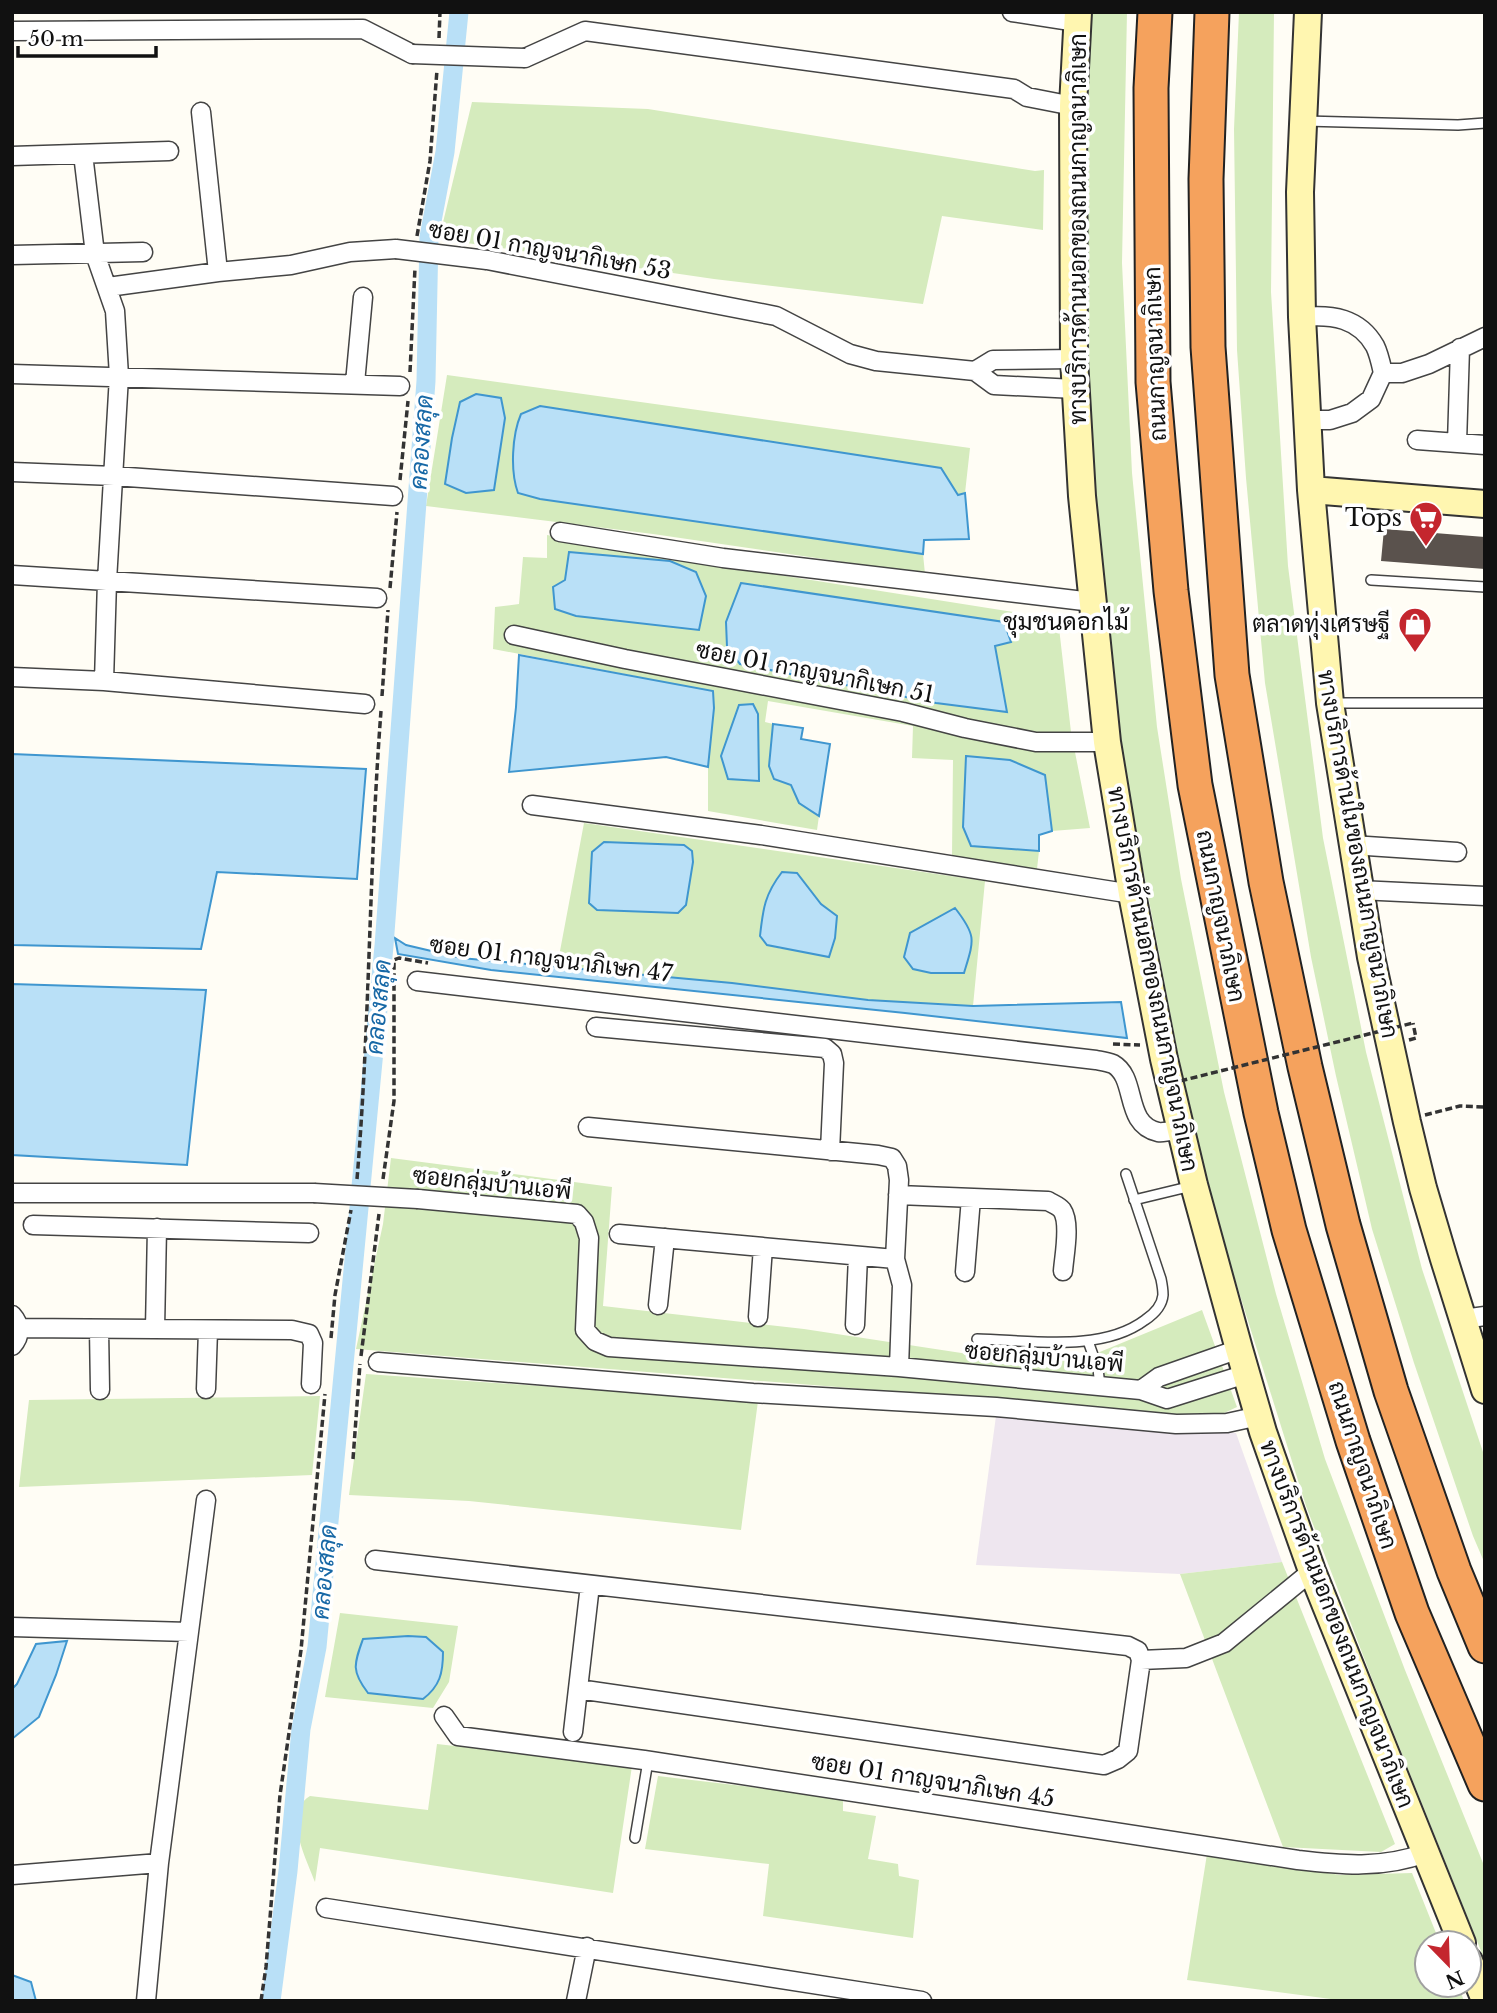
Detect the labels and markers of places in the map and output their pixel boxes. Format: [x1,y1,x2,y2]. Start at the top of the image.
supermarket icon: Tops [1407,499,1445,548]
place label: Tops [1345,504,1402,532]
shop icon: ตลาดทุ่งเศรษฐี [1396,605,1434,654]
place label: ตลาดทุ่งเศรษฐี [1252,609,1390,640]

